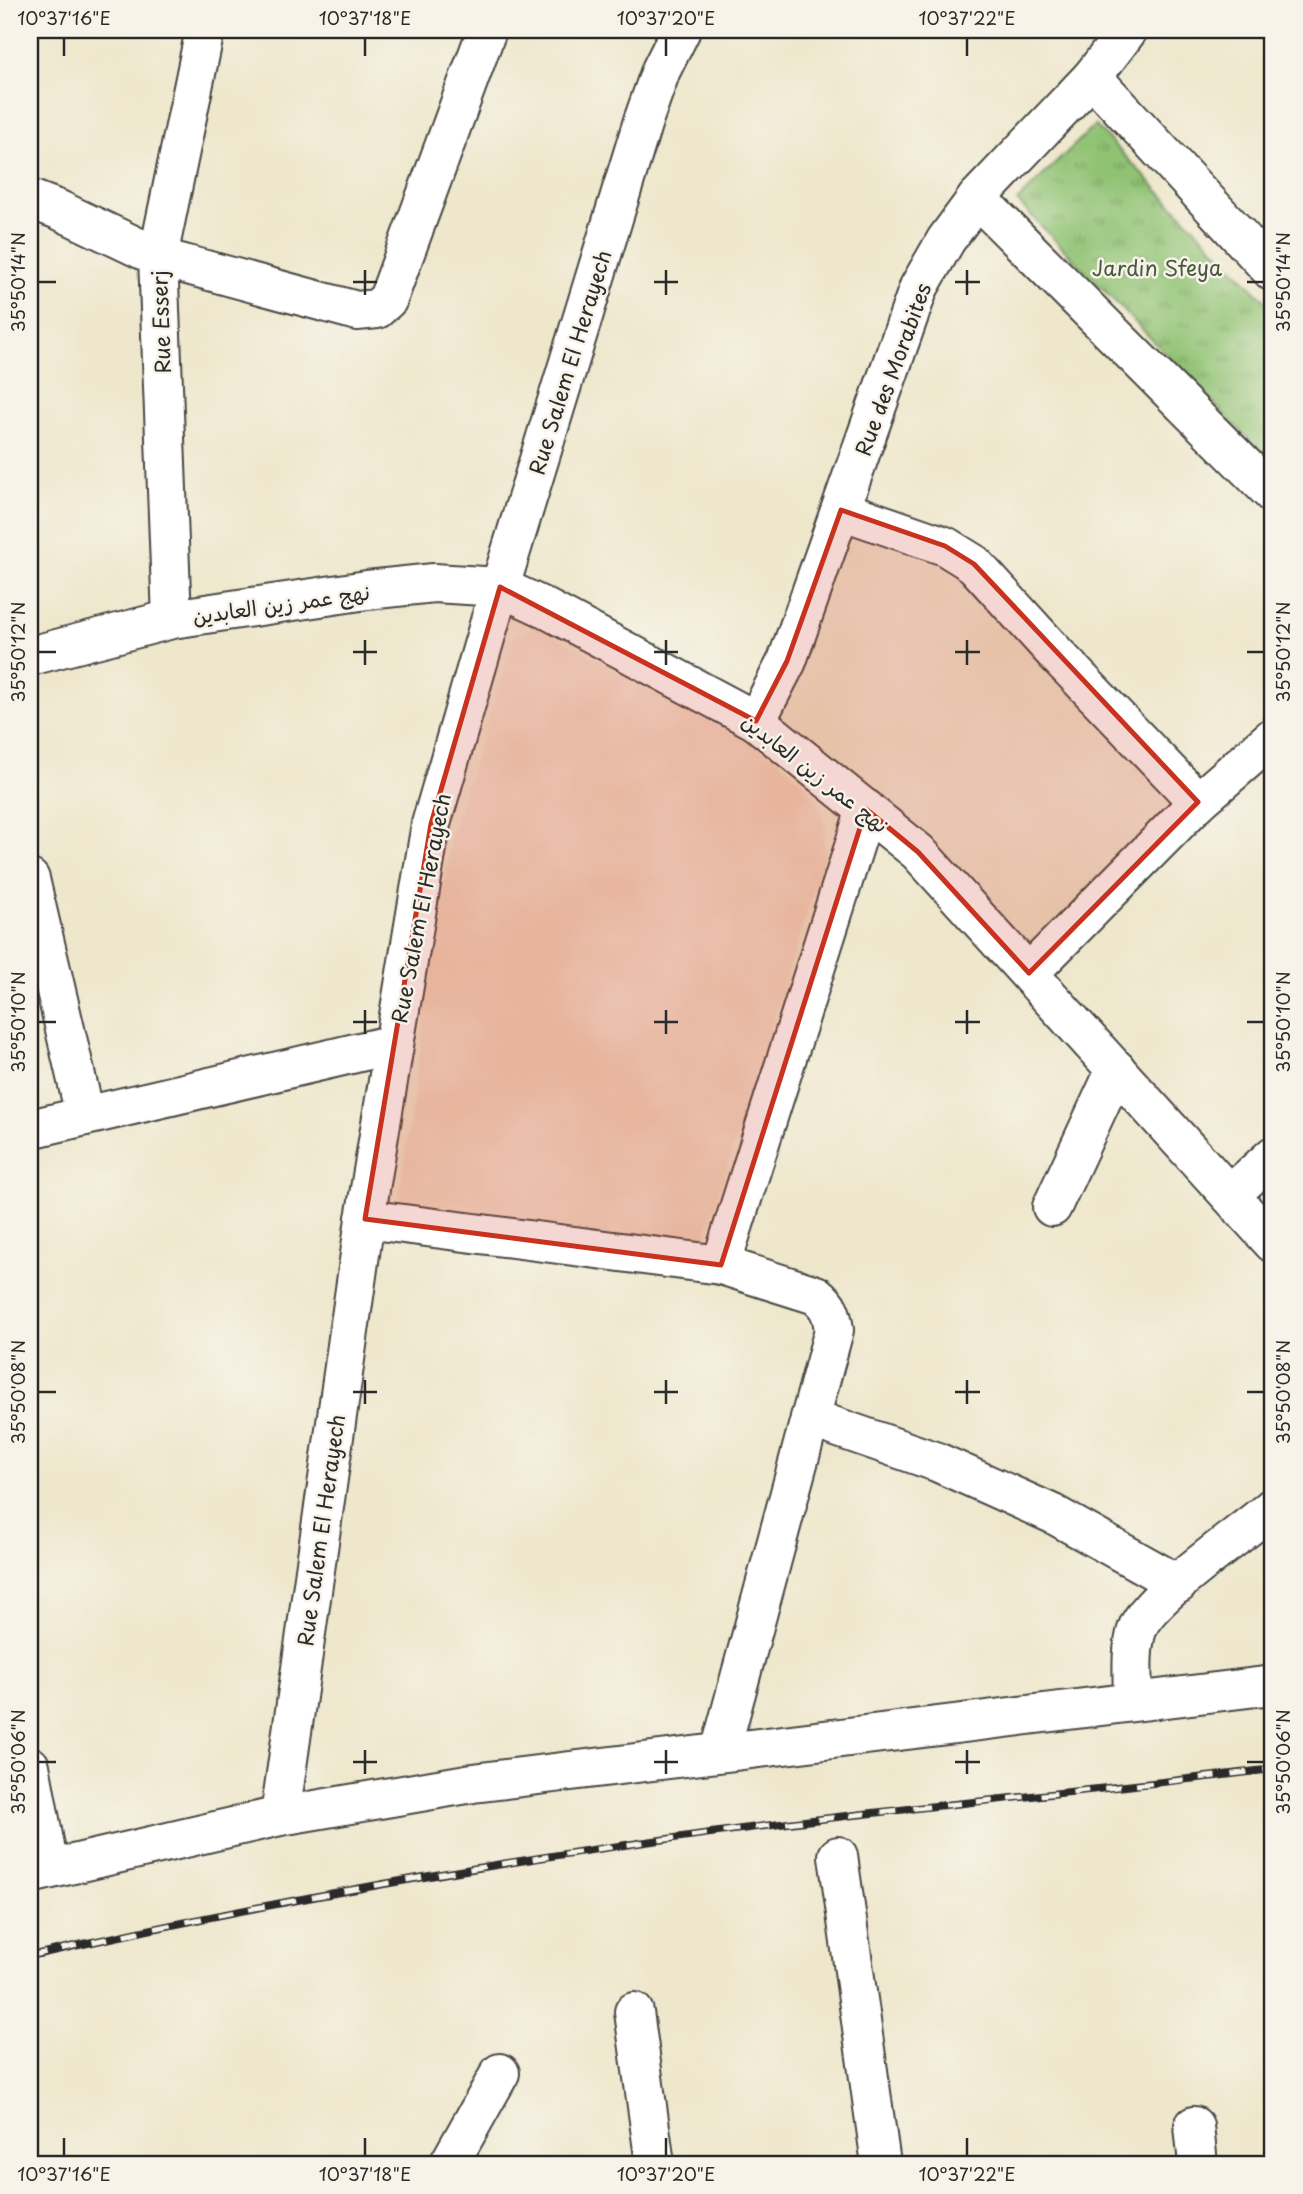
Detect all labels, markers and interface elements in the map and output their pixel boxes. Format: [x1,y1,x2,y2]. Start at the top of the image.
text: 10°37'16"E [17,4,111,31]
text: 10°37'18"E [319,4,411,31]
text: 10°37'20"E [617,4,715,31]
text: 10°37'22"E [918,4,1016,31]
text: 35°50'14"N [4,232,31,332]
text: 35°50'14"N [1269,232,1296,332]
street label: Rue Salem El Herayech [520,246,618,478]
park label: Jardin Sfeya [1092,251,1222,283]
street label: Rue Esserj [142,270,178,374]
street label: Rue des Morabites [846,278,938,460]
street label: نهج عمر زين العابدين [190,575,372,631]
text: 35°50'12"N [4,601,31,703]
text: 35°50'12"N [1269,601,1296,703]
street label: نهج عمر زين العابدين [736,704,896,840]
street label: Rue Salem El Herayech [382,790,458,1026]
text: 35°50'10"N [4,971,31,1073]
text: 35°50'10"N [1269,971,1296,1073]
text: 35°50'08"N [4,1340,31,1444]
text: 35°50'08"N [1269,1340,1296,1444]
street label: Rue Salem El Herayech [288,1412,352,1648]
text: 35°50'06"N [4,1709,31,1815]
text: 35°50'06"N [1269,1709,1296,1815]
text: 10°37'16"E [17,2160,111,2187]
text: 10°37'18"E [319,2160,411,2187]
text: 10°37'20"E [617,2160,715,2187]
text: 10°37'22"E [918,2160,1016,2187]

